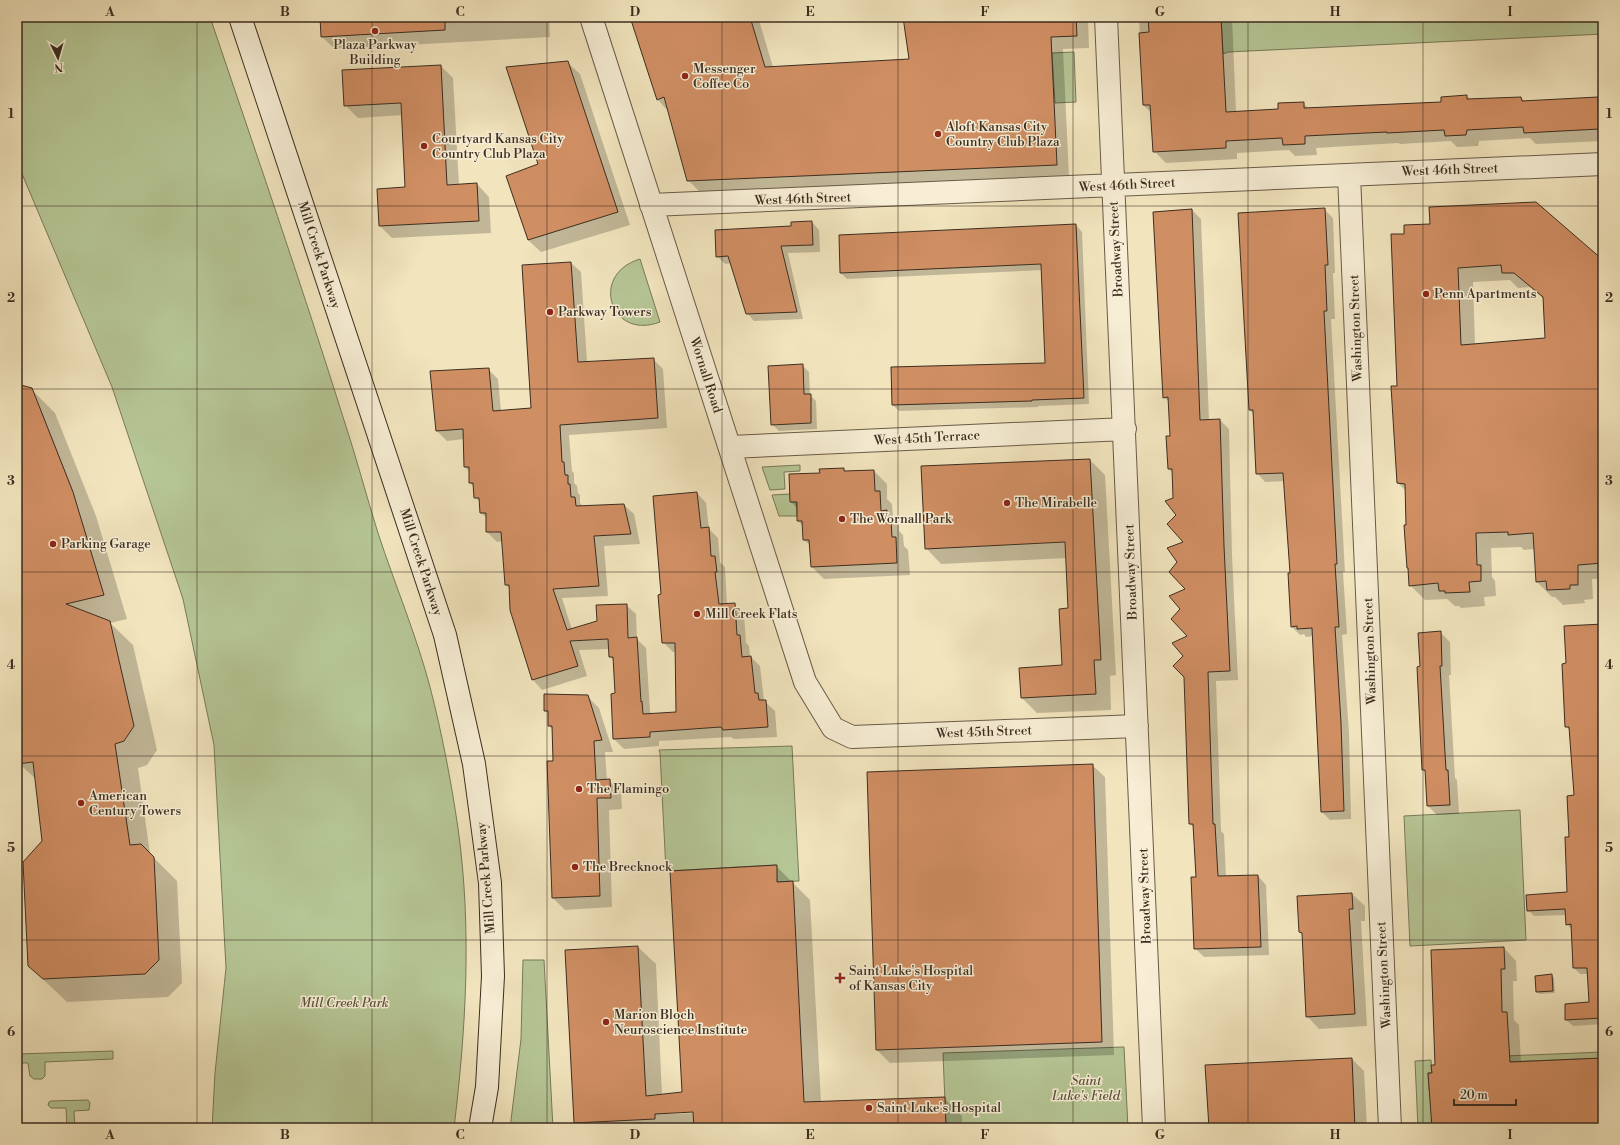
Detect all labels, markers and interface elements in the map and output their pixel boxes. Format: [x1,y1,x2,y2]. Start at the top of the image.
text: A [104,4,115,20]
text: B [280,4,290,20]
text: C [455,4,465,20]
text: D [630,4,640,20]
text: E [805,4,815,20]
text: F [980,4,990,20]
text: G [1155,4,1166,20]
text: H [1330,4,1341,20]
text: I [1507,4,1513,20]
marker: Plaza Parkway Building [370,26,380,36]
place label: Plaza Parkway Building [333,37,418,68]
north arrow [38,38,78,78]
text: N [54,60,64,74]
place label: Messenger Coffee Co [693,61,756,92]
marker: Messenger Coffee Co [680,71,690,81]
text: 1 [8,106,15,122]
text: 1 [1606,106,1613,122]
place label: Aloft Kansas City Country Club Plaza [945,119,1060,150]
marker: Aloft Kansas City Country Club Plaza [933,129,943,139]
place label: Courtyard Kansas City Country Club Plaza [432,131,564,162]
marker: Courtyard Kansas City Country Club Plaza [419,141,429,151]
street label: West 46th Street [1400,160,1499,180]
street label: West 46th Street [1077,174,1176,196]
street label: West 46th Street [753,189,852,209]
street label: Mill Creek Parkway [294,199,344,311]
street label: Broadway Street [1105,200,1127,298]
street label: Washington Street [1346,274,1366,383]
place label: Penn Apartments [1434,286,1537,302]
marker: Penn Apartments [1421,289,1431,299]
text: 2 [7,290,15,306]
text: 2 [1605,290,1613,306]
place label: Parkway Towers [558,304,652,320]
marker: Parkway Towers [545,307,555,317]
street label: Wornall Road [686,334,726,416]
street label: West 45th Terrace [872,427,981,449]
text: 3 [7,473,15,489]
text: 3 [1605,473,1613,489]
place label: The Mirabelle [1015,495,1097,511]
marker: The Mirabelle [1002,498,1012,508]
street label: Mill Creek Parkway [396,506,446,618]
place label: The Wornall Park [850,511,953,527]
marker: The Wornall Park [837,514,847,524]
street label: Broadway Street [1121,523,1141,621]
place label: Parking Garage [61,536,151,552]
marker: Parking Garage [48,539,58,549]
street label: Washington Street [1360,597,1380,706]
place label: Mill Creek Flats [705,606,798,622]
marker: Mill Creek Flats [692,609,702,619]
text: 4 [7,657,16,673]
text: 4 [1605,657,1614,673]
street label: West 45th Street [935,722,1033,742]
place label: The Flamingo [587,781,669,797]
marker: The Flamingo [574,784,584,794]
place label: American Century Towers [88,788,181,819]
marker: American Century Towers [76,798,86,808]
street label: Mill Creek Parkway [473,821,499,935]
text: 5 [7,840,15,856]
text: 5 [1605,840,1613,856]
street label: Broadway Street [1135,847,1155,945]
place label: The Brecknock [583,859,673,875]
marker: The Brecknock [570,862,580,872]
street label: Washington Street [1373,921,1395,1030]
place label: Saint Luke's Hospital of Kansas City [849,963,973,994]
marker: Saint Luke's Hospital of Kansas City [834,972,846,984]
park label: Mill Creek Park [299,995,389,1011]
place label: Marion Bloch Neuroscience Institute [614,1007,748,1038]
marker: Marion Bloch Neuroscience Institute [601,1017,611,1027]
text: 6 [7,1024,15,1040]
text: 6 [1605,1024,1613,1040]
park label: Saint Luke's Field [1051,1073,1121,1104]
scale bar [1454,1081,1516,1107]
text: 20 m [1460,1088,1488,1103]
place label: Saint Luke's Hospital [877,1100,1001,1116]
marker: Saint Luke's Hospital [864,1103,874,1113]
text: A [104,1127,115,1143]
text: B [280,1127,290,1143]
text: C [455,1127,465,1143]
text: D [630,1127,640,1143]
text: E [805,1127,815,1143]
text: F [980,1127,990,1143]
text: G [1155,1127,1166,1143]
text: H [1330,1127,1341,1143]
text: I [1507,1127,1513,1143]

